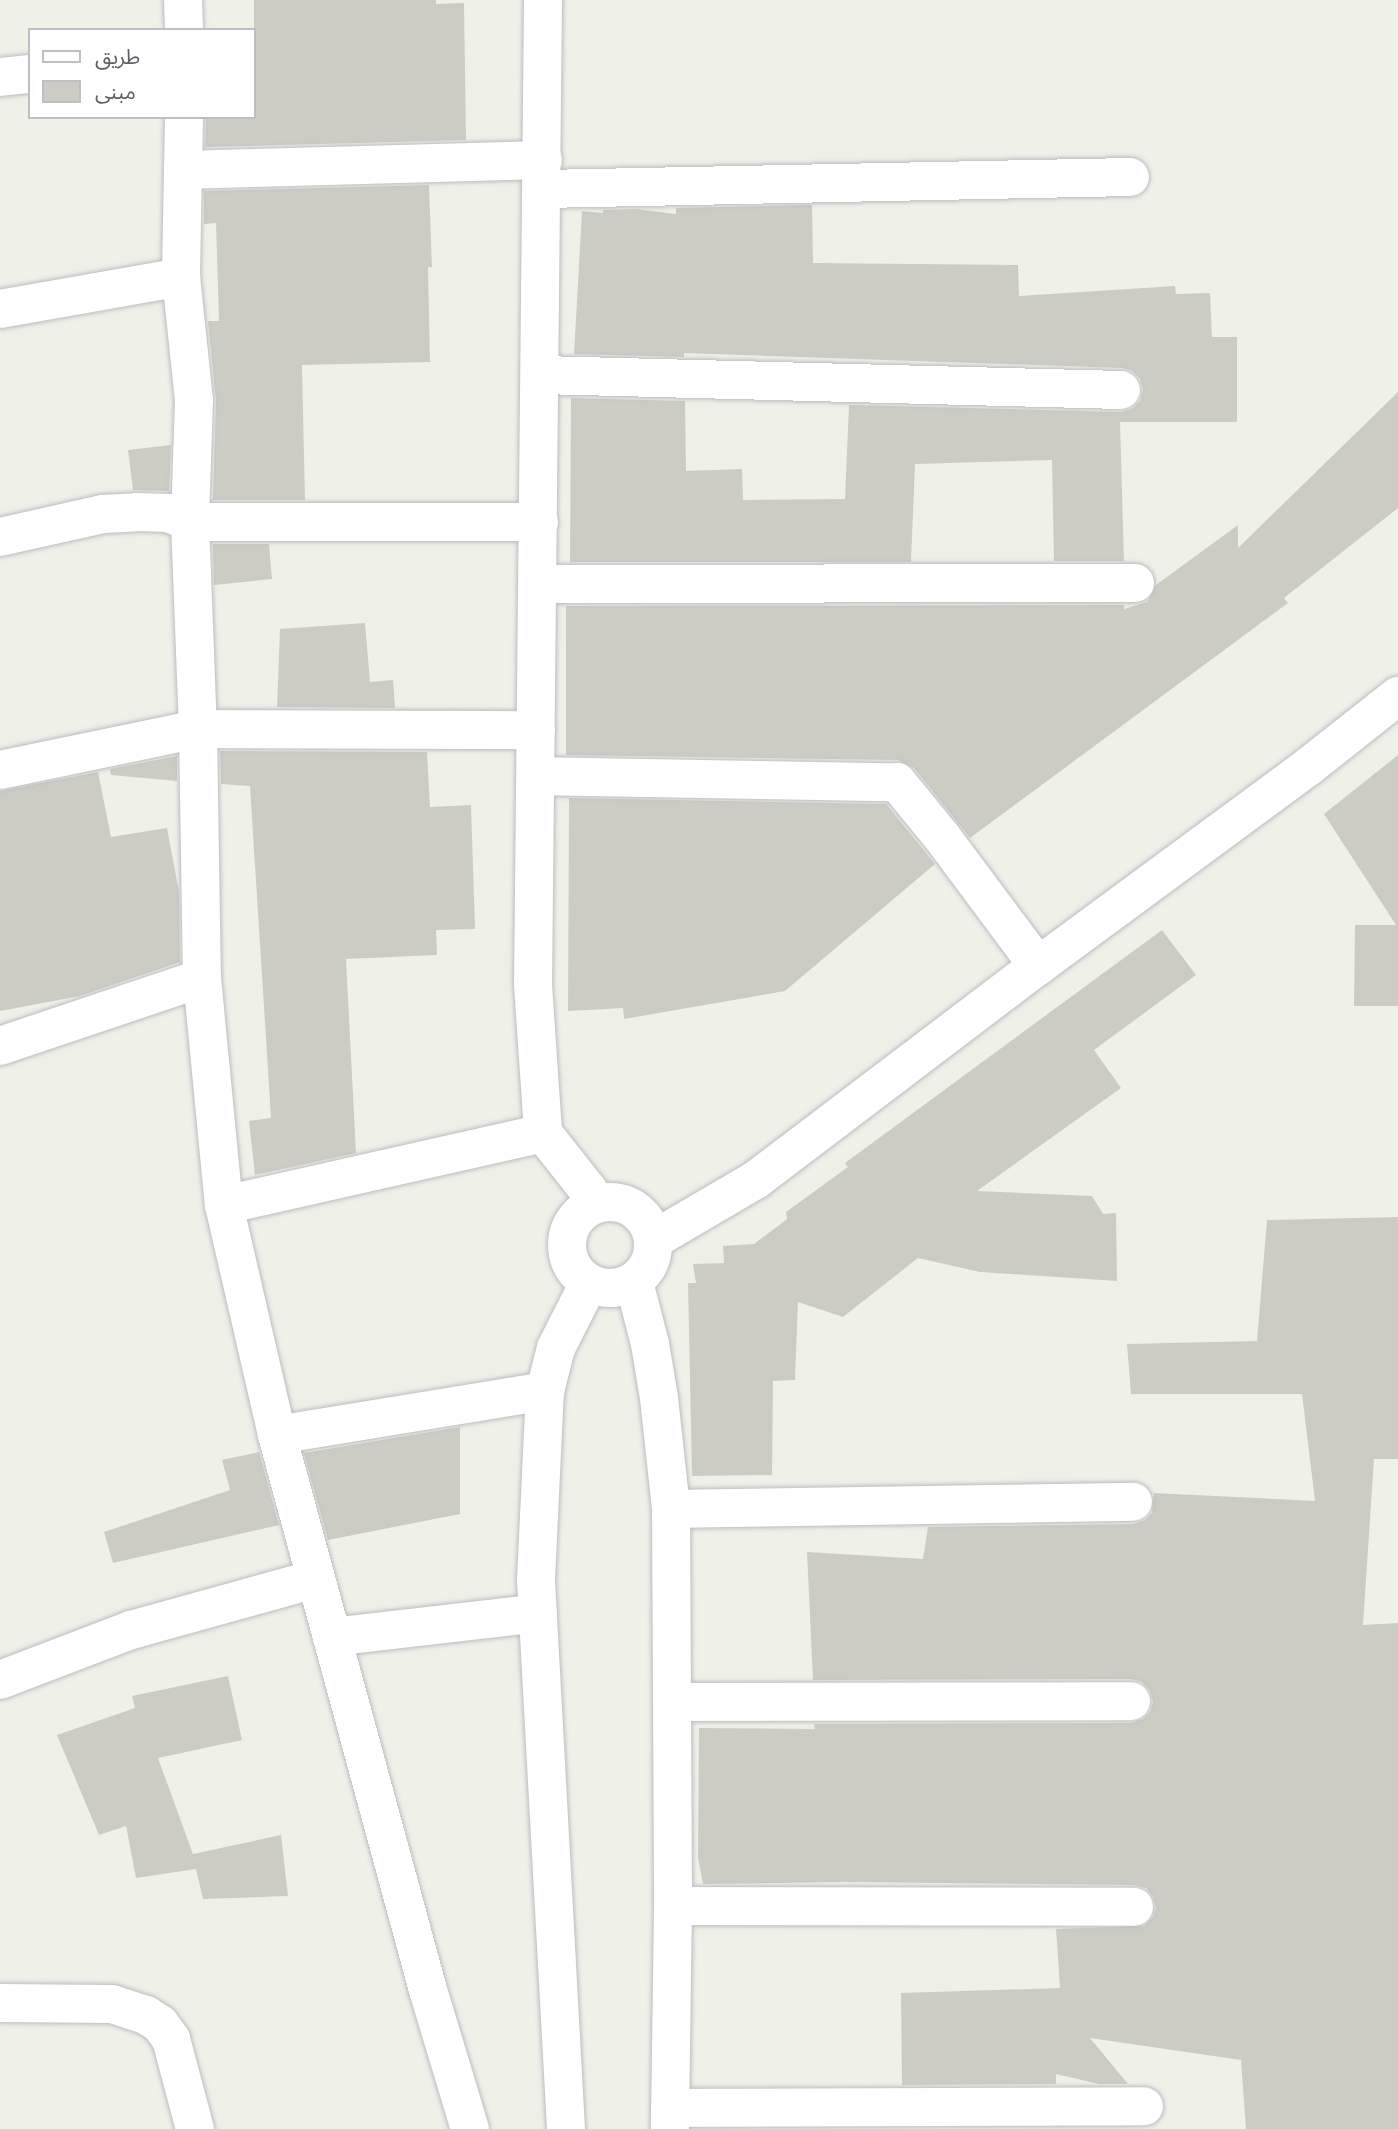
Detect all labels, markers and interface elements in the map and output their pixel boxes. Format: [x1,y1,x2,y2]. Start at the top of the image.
legend [28,28,256,119]
text: طريق [95,45,140,69]
text: مبنى [95,80,136,104]

